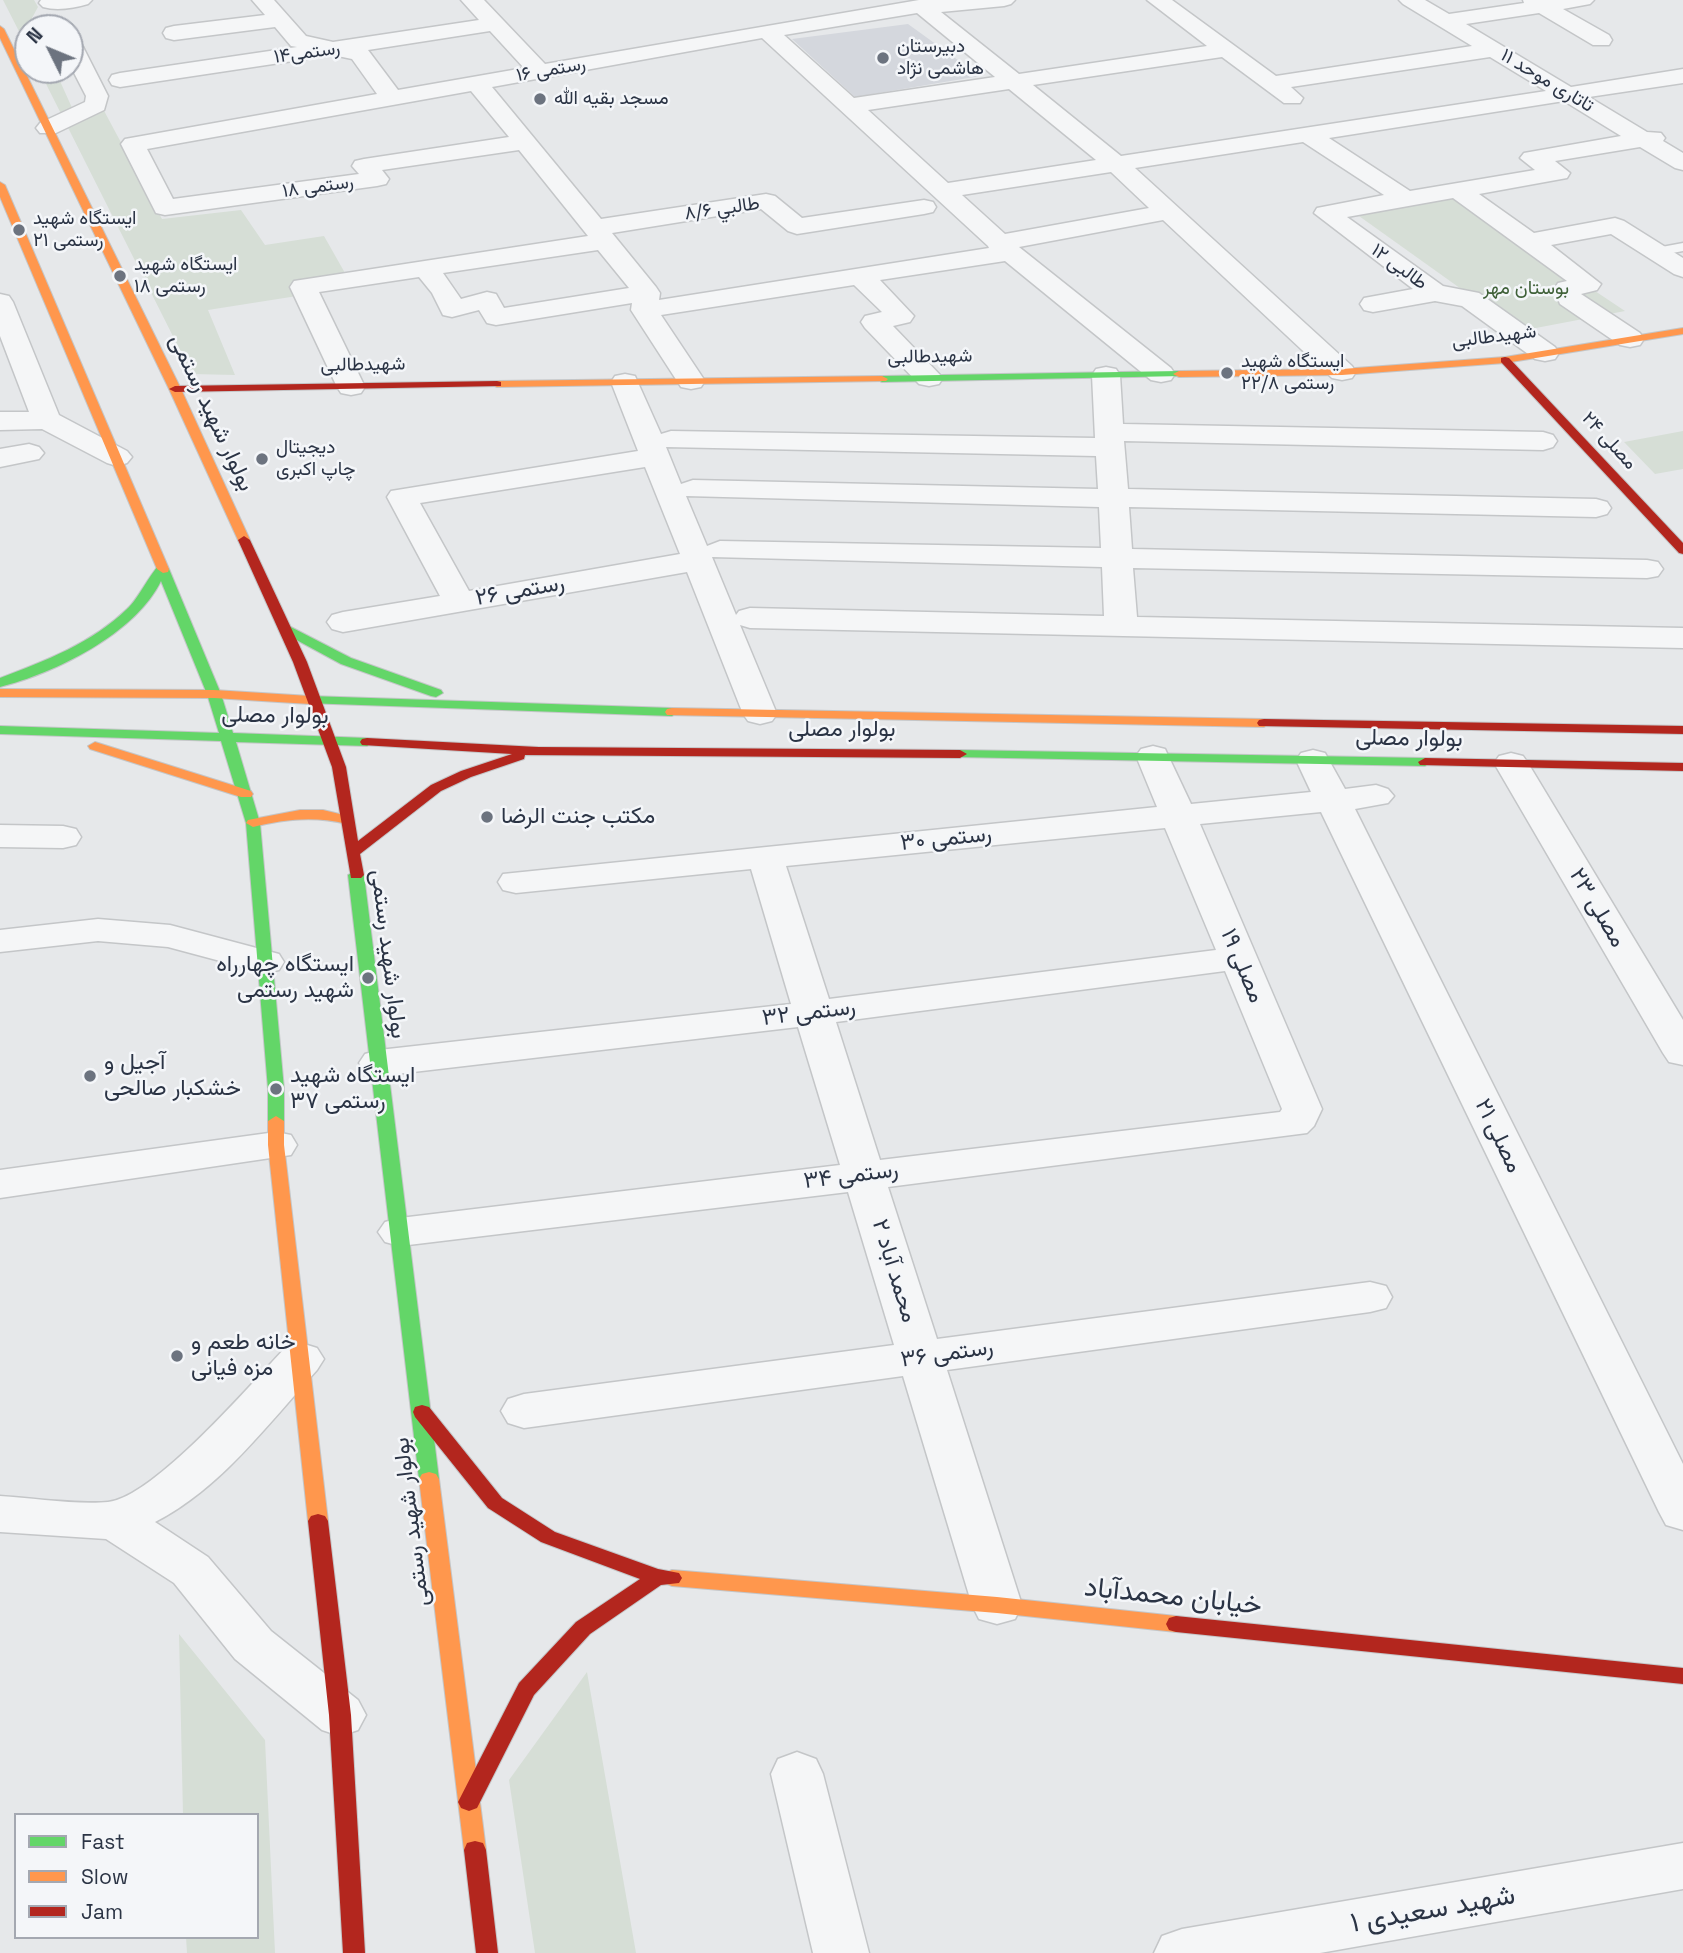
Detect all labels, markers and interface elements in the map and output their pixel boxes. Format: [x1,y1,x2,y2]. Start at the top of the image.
north arrow [14,14,84,84]
text: N [21,23,48,49]
place label: دبیرستان هاشمی نژاد [897,36,984,80]
street label: رستمی۱۴ [272,37,342,69]
street label: تاتاری موحد ۱۱ [1496,44,1598,118]
marker: دبیرستان هاشمی نژاد [875,50,891,66]
street label: رستمی ۱۶ [515,53,587,87]
place label: مسجد بقیه الله [554,88,669,110]
marker: مسجد بقیه الله [532,91,548,107]
street label: رستمی ۱۸ [281,171,355,203]
street label: طالبي ۸/۶ [683,192,761,226]
place label: ایستگاه شهید رستمی ۲۱ [33,208,136,252]
marker: ایستگاه شهید رستمی ۲۱ [11,222,27,238]
street label: طالبی ۱۲ [1366,239,1432,295]
place label: ایستگاه شهید رستمی ۱۸ [134,254,237,298]
marker: ایستگاه شهید رستمی ۱۸ [112,268,128,284]
park label: بوستان مهر [1483,278,1569,300]
street label: شهیدطالبی [1450,321,1538,353]
street label: بولوار شهید رستمی [163,330,259,496]
street label: شهیدطالبی [887,345,973,369]
place label: ایستگاه شهید رستمی ۲۲/۸ [1241,351,1344,395]
street label: شهیدطالبی [320,353,406,377]
marker: ایستگاه شهید رستمی ۲۲/۸ [1219,365,1235,381]
street label: مصلی ۲۴ [1577,407,1641,475]
place label: دیجیتال چاپ اکبری [276,437,355,481]
marker: دیجیتال چاپ اکبری [254,451,270,467]
street label: رستمی ۲۶ [473,570,567,612]
street label: بولوار مصلی [221,701,329,731]
street label: بولوار مصلی [788,716,896,744]
street label: بولوار مصلی [1355,724,1463,754]
place label: مكتب جنت الرضا [501,803,655,831]
marker: مكتب جنت الرضا [479,809,495,825]
street label: رستمی ۳۰ [899,820,993,858]
street label: مصلی ۲۳ [1563,863,1631,953]
street label: بولوار شهید رستمی [364,868,412,1040]
street label: مصلی ۱۹ [1214,925,1270,1007]
place label: ایستگاه چهارراه شهید رستمی [216,951,354,1005]
marker: ایستگاه چهارراه شهید رستمی [360,970,376,986]
street label: رستمی ۳۲ [761,994,857,1032]
place label: آجیل و خشکبار صالحی [104,1049,241,1103]
place label: ایستگاه شهید رستمی ۳۷ [290,1062,415,1116]
marker: آجیل و خشکبار صالحی [82,1068,98,1084]
marker: ایستگاه شهید رستمی ۳۷ [268,1081,284,1097]
street label: مصلی ۲۱ [1468,1095,1528,1177]
street label: رستمی ۳۴ [802,1157,900,1195]
street label: محمد آباد ۲ [865,1216,923,1326]
place label: خانه طعم و مزه فیانی [191,1329,296,1383]
street label: رستمی ۳۶ [899,1334,995,1374]
marker: خانه طعم و مزه فیانی [169,1348,185,1364]
street label: بولوار شهید رستمی [388,1436,436,1608]
street label: خیابان محمدآباد [1083,1571,1263,1623]
legend [14,1813,259,1939]
text: Fast [81,1828,125,1855]
text: Slow [81,1863,129,1890]
street label: شهید سعیدی ۱ [1348,1879,1518,1941]
text: Jam [81,1898,123,1925]

